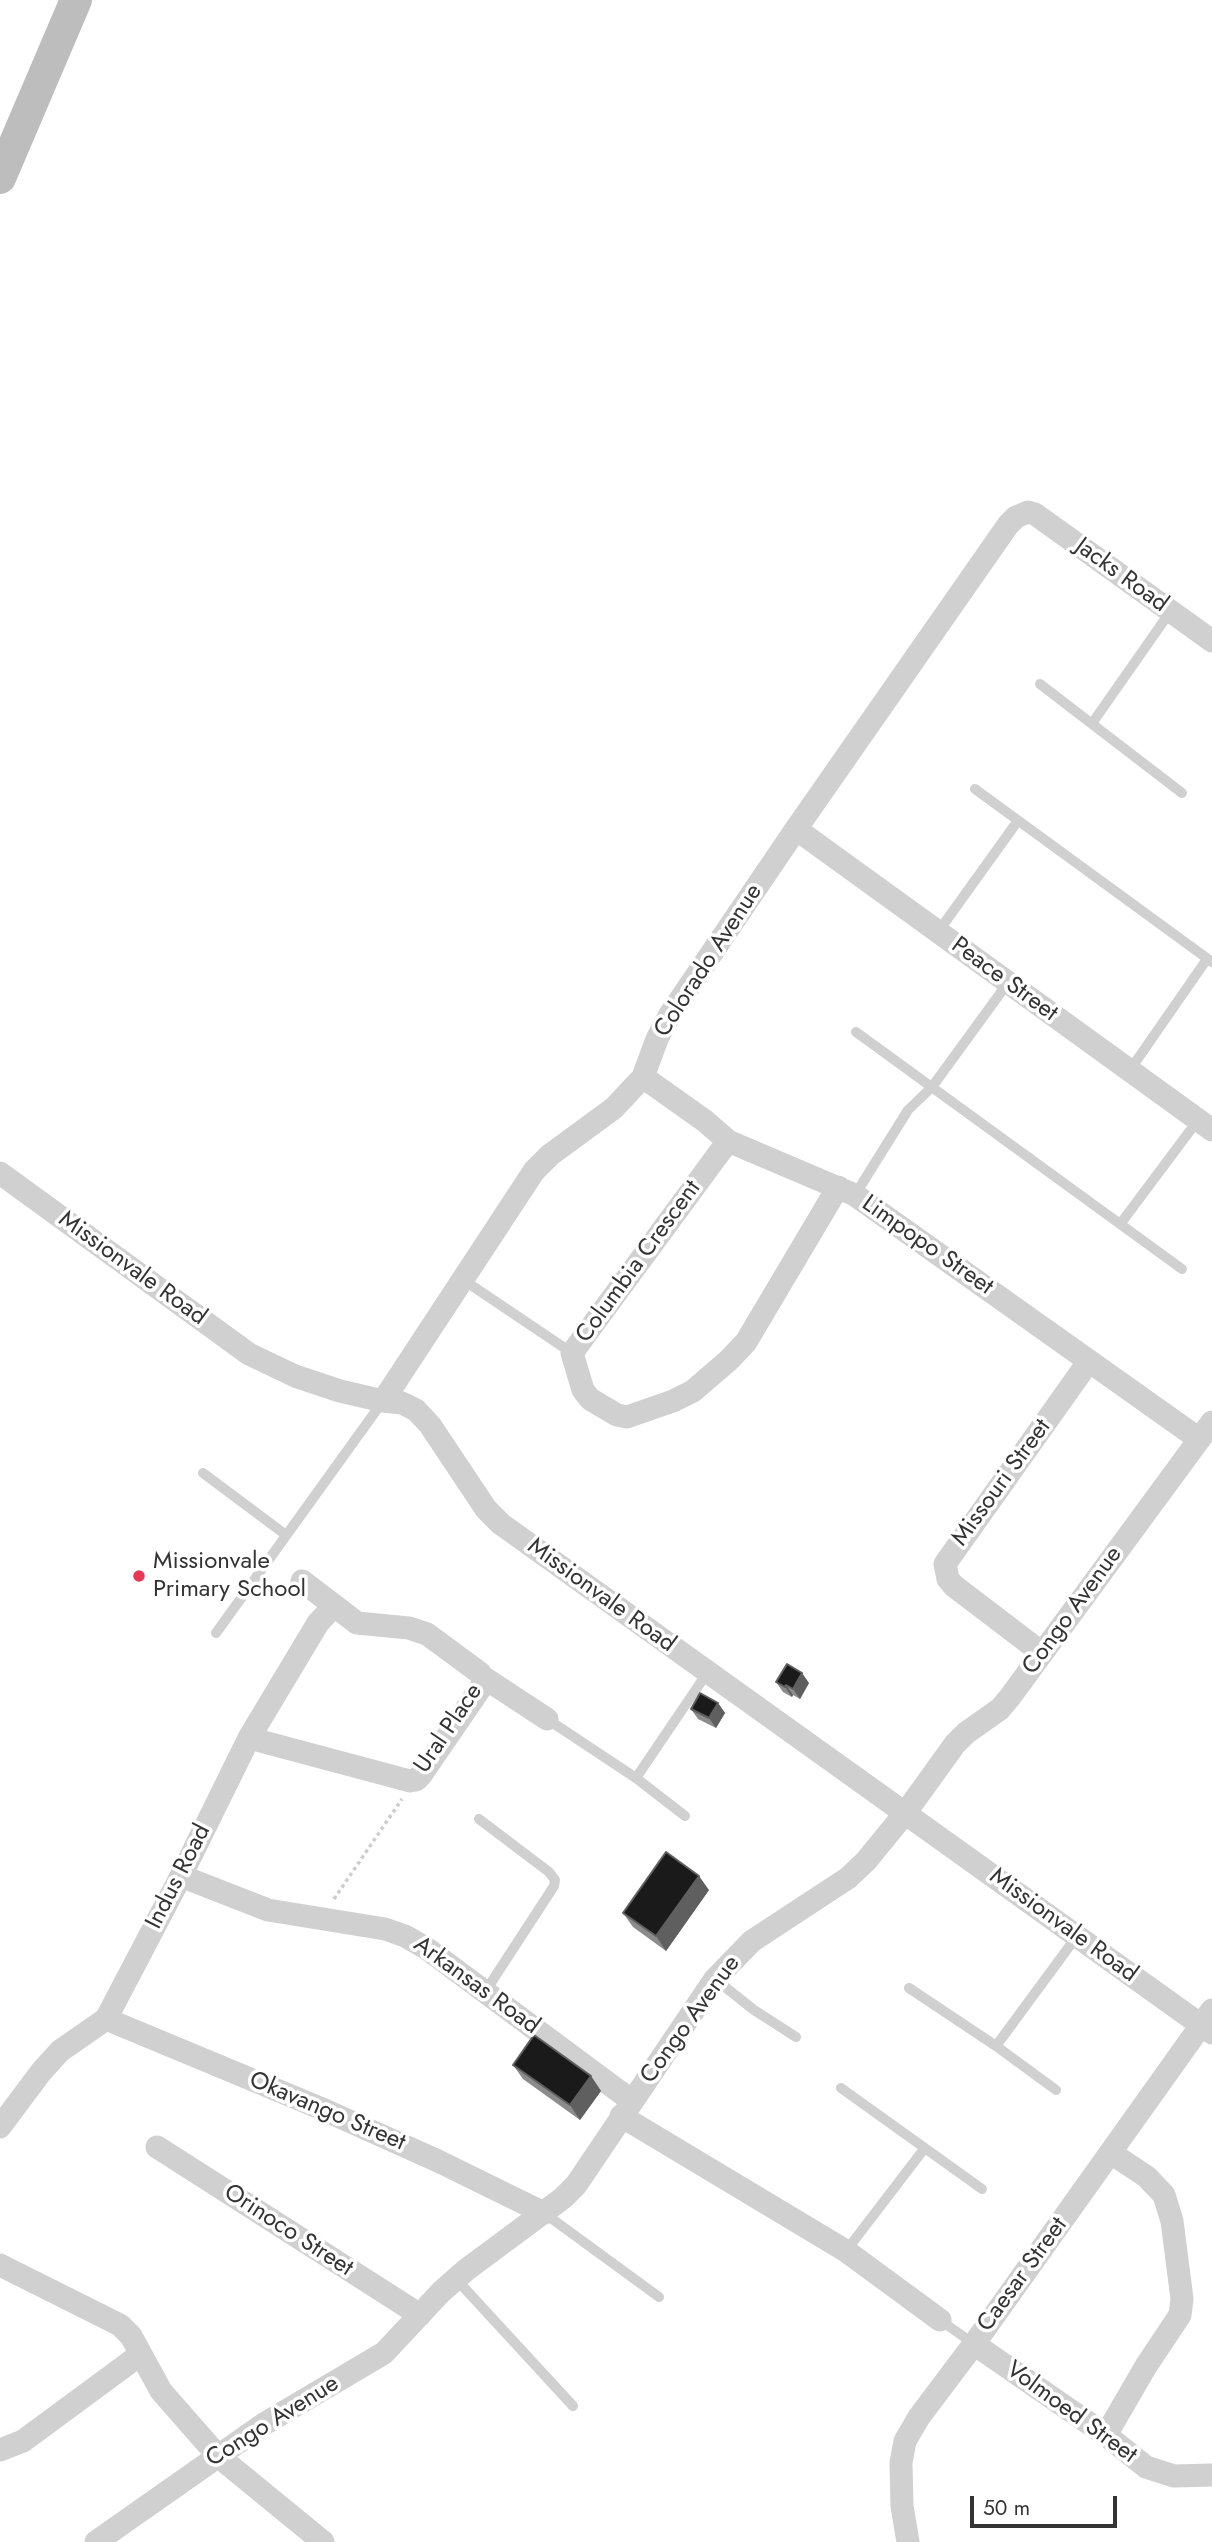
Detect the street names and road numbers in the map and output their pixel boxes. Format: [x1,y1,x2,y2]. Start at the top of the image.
street label: Jacks Road [1069,533,1173,619]
street label: Colorado Avenue [649,879,769,1043]
street label: Peace Street [945,932,1063,1028]
street label: Columbia Crescent [570,1175,708,1349]
street label: Limpopo Street [856,1190,998,1302]
street label: Missionvale Road [52,1206,212,1332]
street label: Missouri Street [946,1414,1058,1552]
street label: Missionvale Road [521,1533,681,1659]
street label: Congo Avenue [1017,1542,1129,1680]
street label: Ural Place [409,1679,489,1779]
street label: Indus Road [140,1820,218,1934]
street label: Missionvale Road [983,1863,1143,1989]
street label: Arkansas Road [407,1931,545,2041]
street label: Congo Avenue [635,1951,747,2089]
street label: Okavango Street [245,2066,409,2158]
street label: Orinoco Street [218,2179,358,2283]
street label: Caesar Street [972,2212,1074,2338]
street label: Volmoed Street [1000,2356,1142,2470]
street label: Congo Avenue [201,2370,345,2474]

